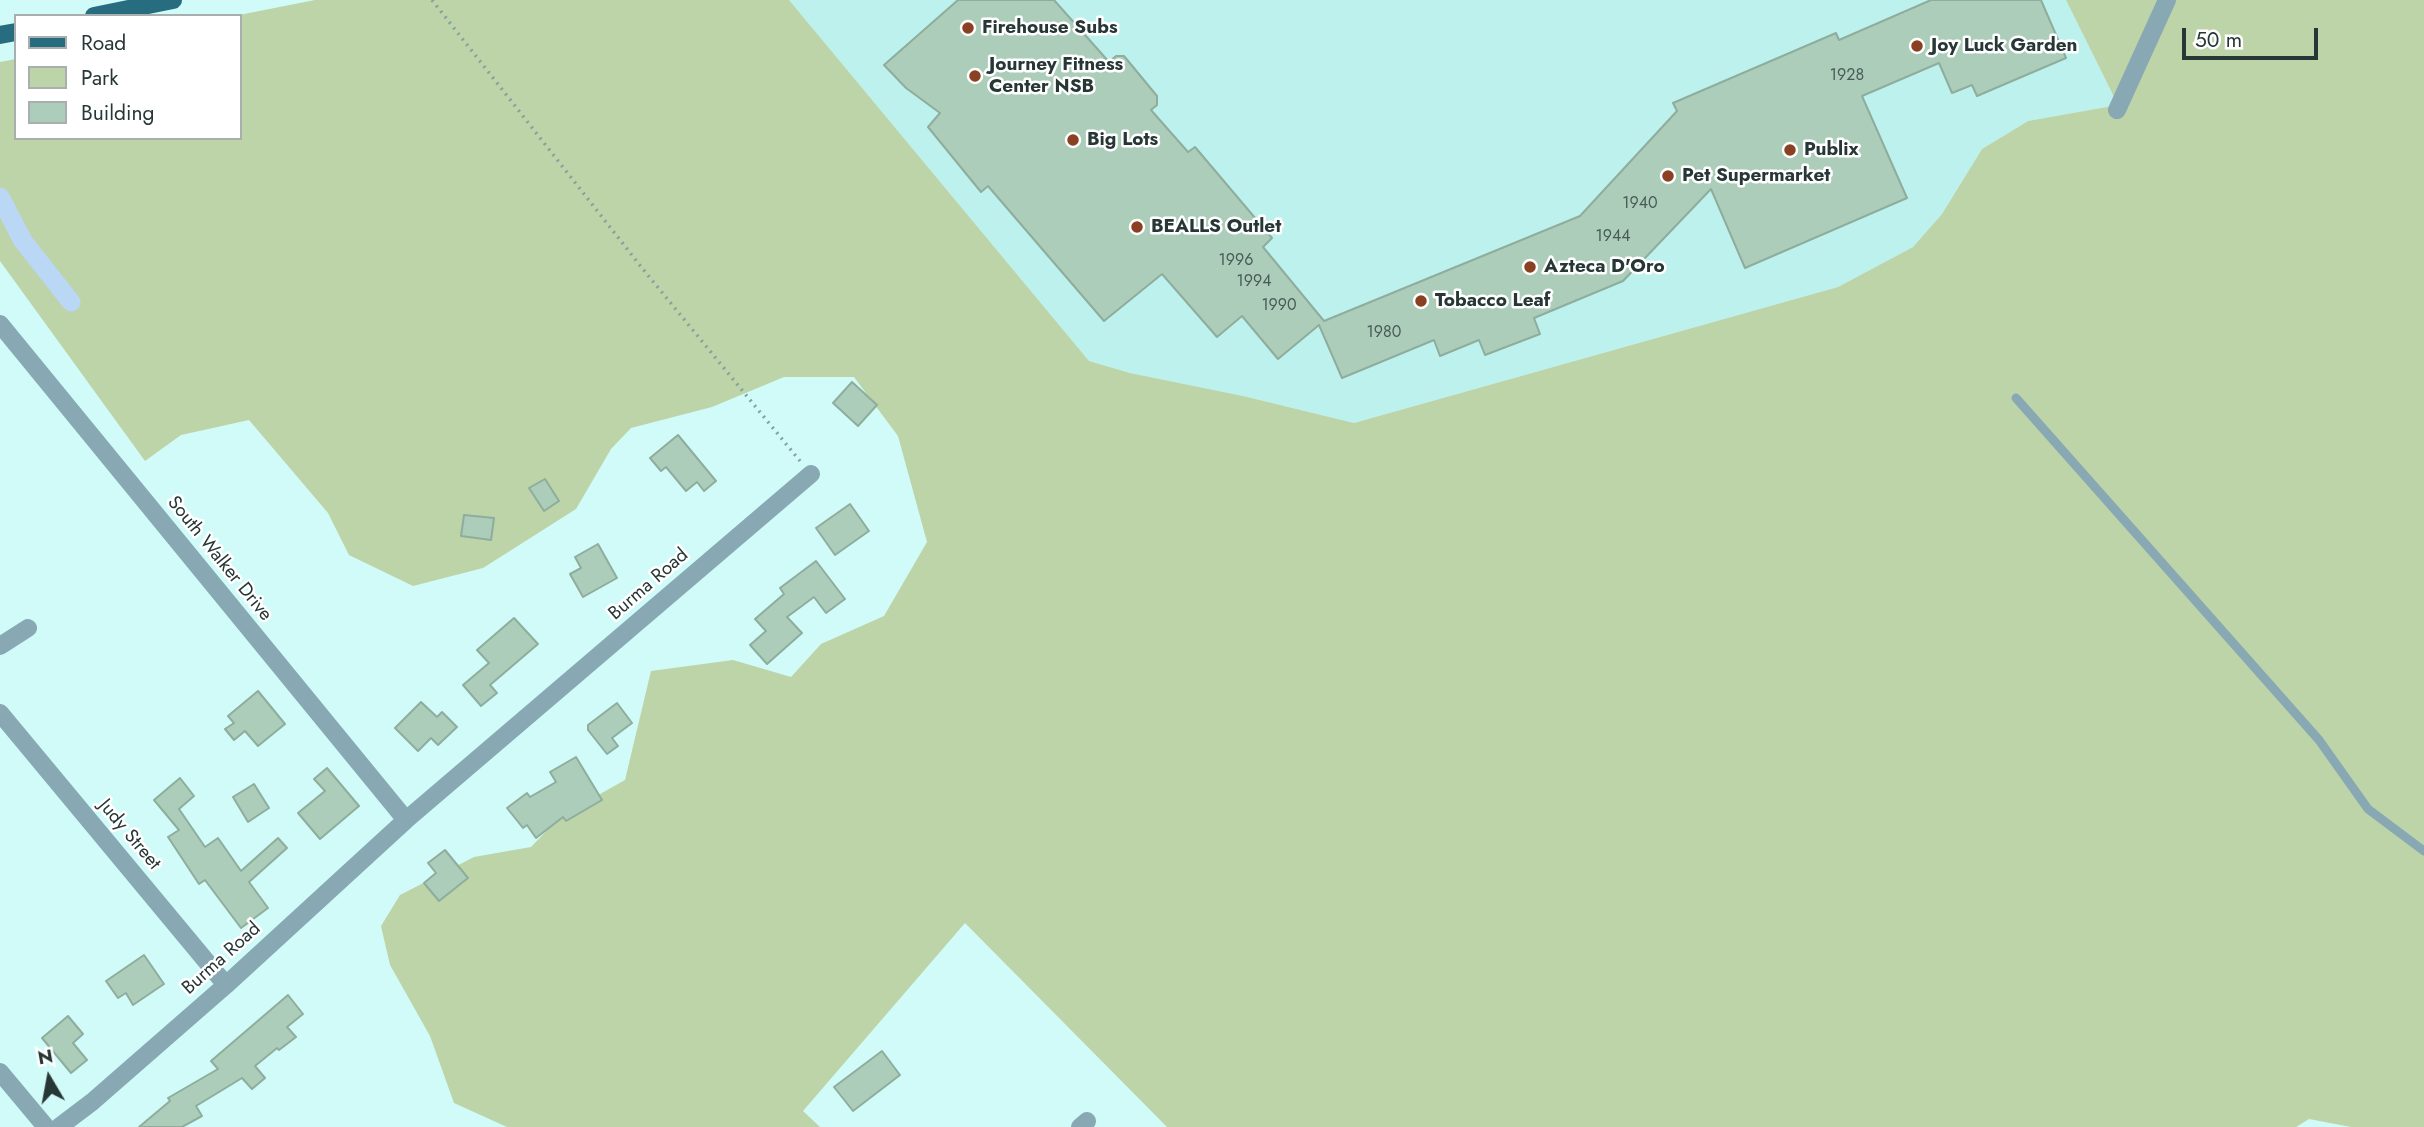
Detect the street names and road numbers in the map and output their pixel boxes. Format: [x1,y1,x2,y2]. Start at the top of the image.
street label: South Walker Drive [162,492,276,626]
street label: Burma Road [605,544,693,626]
street label: Judy Street [93,795,165,875]
street label: Burma Road [178,918,266,1000]

